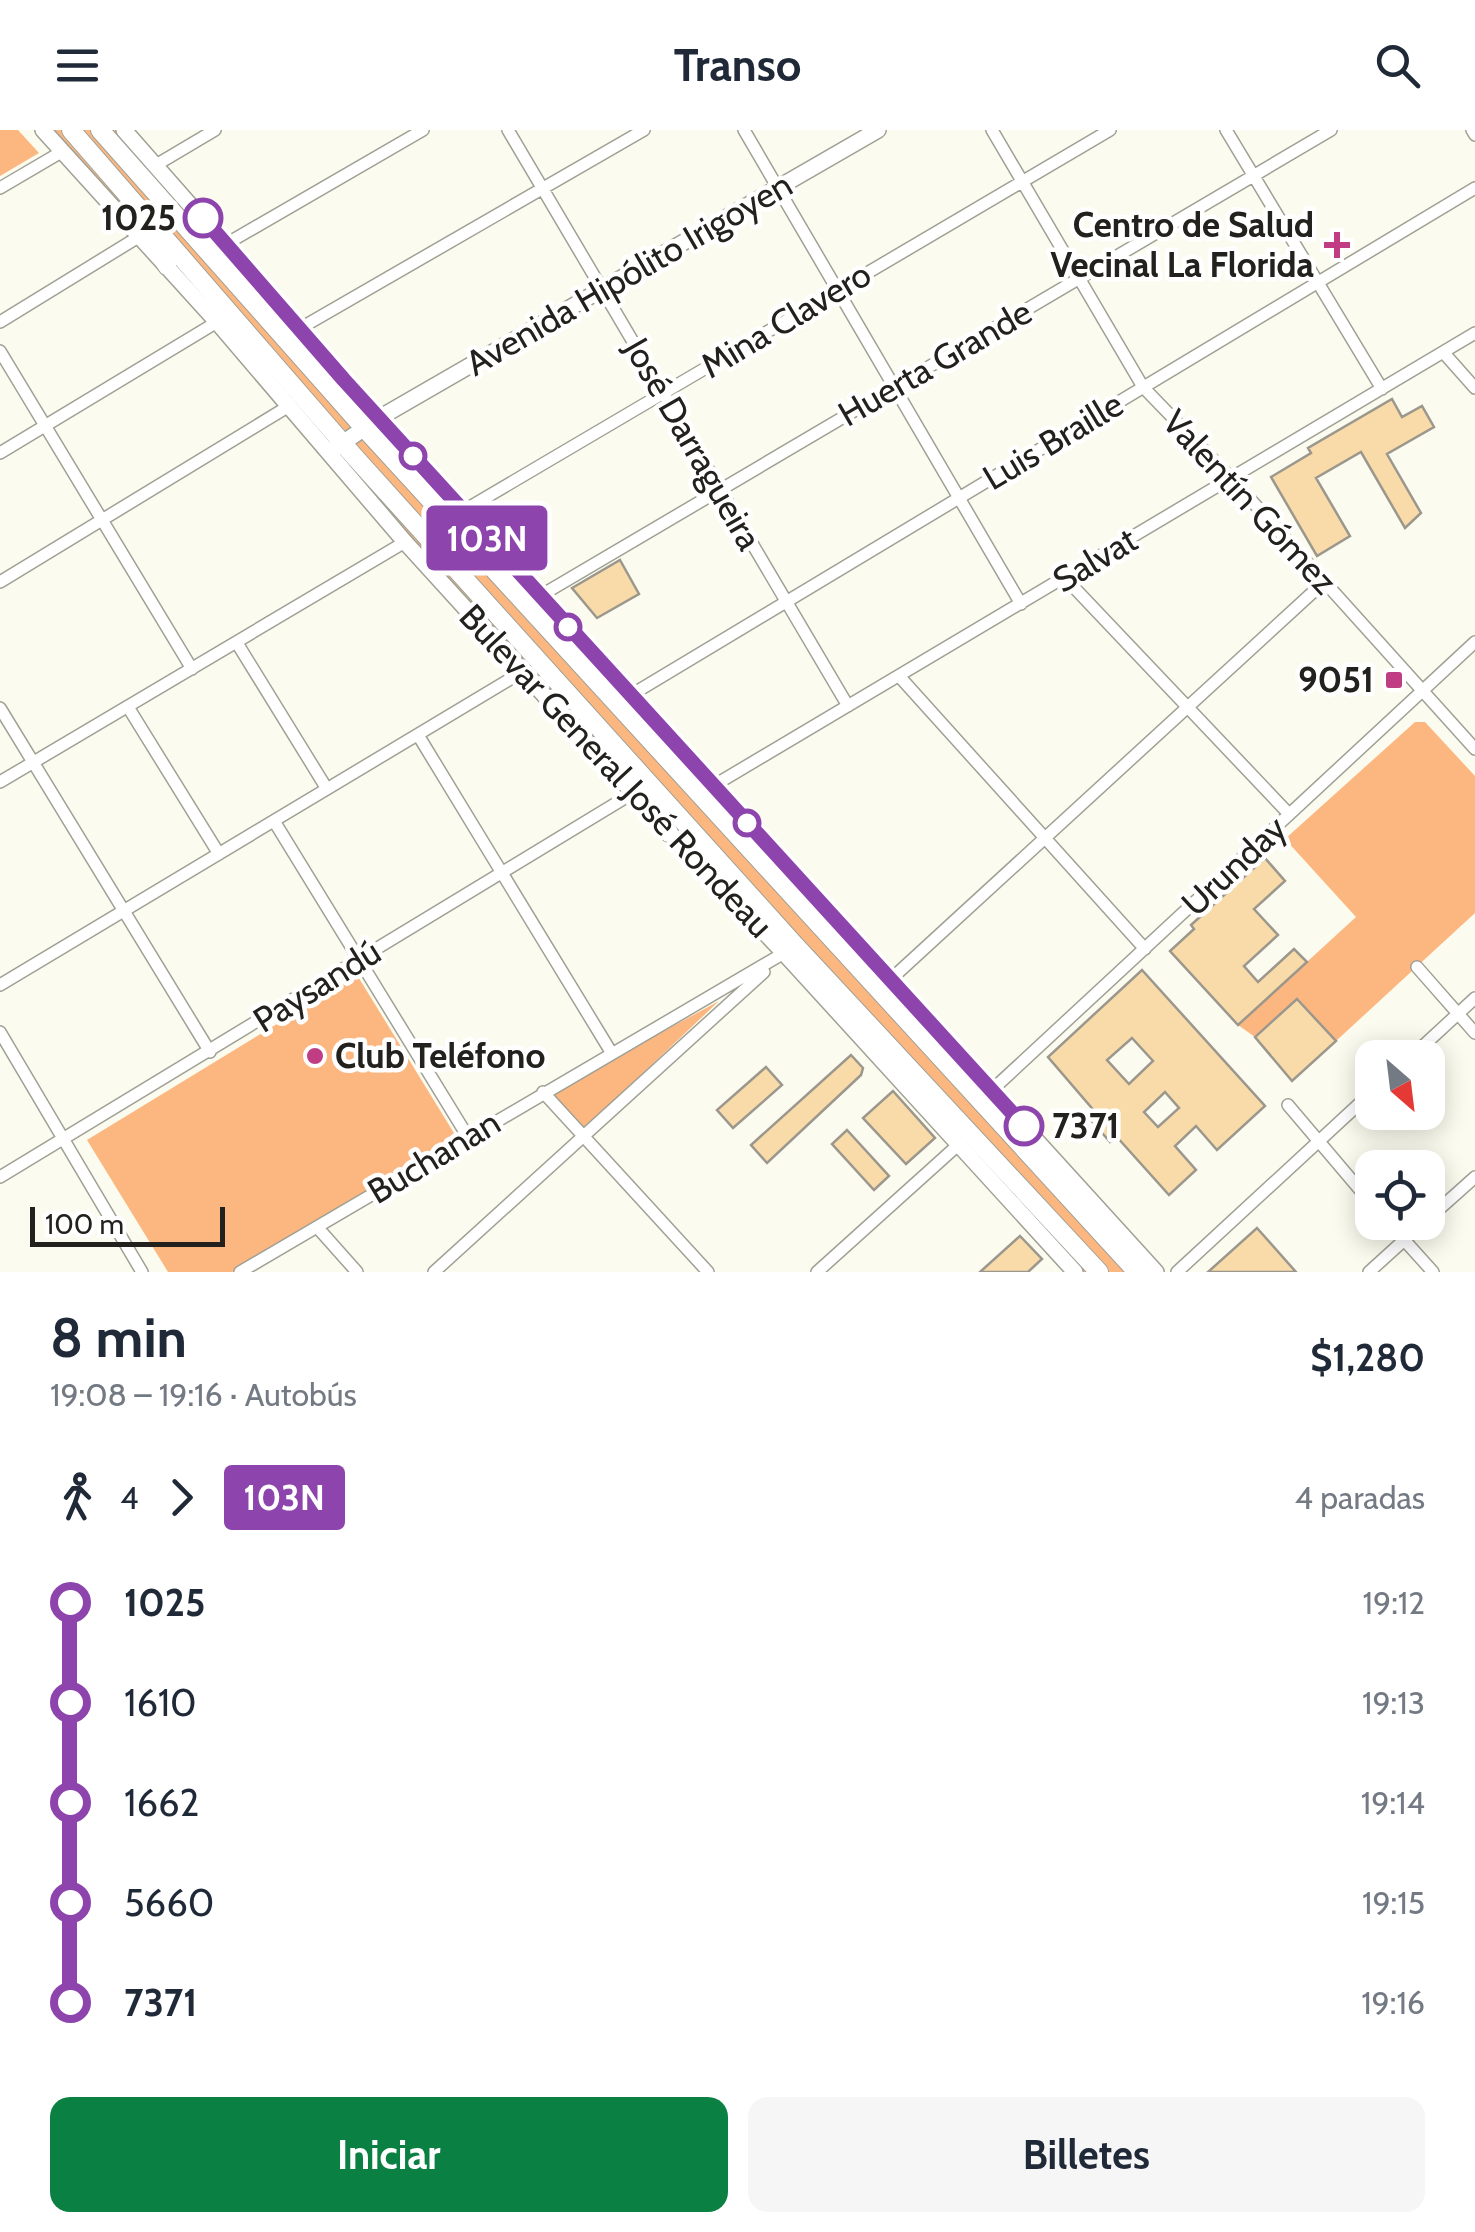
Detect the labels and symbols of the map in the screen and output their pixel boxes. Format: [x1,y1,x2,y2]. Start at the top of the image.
street label: Avenida Hipólito Irigoyen [458,163,799,385]
place label: 1025 [101,196,176,239]
marker: 1025 [184,199,222,237]
place label: Centro de Salud Vecinal La Florida [1051,203,1315,286]
marker: Centro de Salud Vecinal La Florida [1324,232,1350,258]
street label: Mina Clavero [693,252,878,387]
street label: Huerta Grande [830,290,1039,435]
street label: José Darragueira [615,329,771,557]
street label: Luis Braille [975,382,1130,499]
street label: Valentín Gómez [1154,401,1347,603]
unlabelled marker [400,443,426,469]
line badge: 103N [417,506,557,570]
street label: Salvat [1045,518,1145,601]
street label: Bulevar General José Rondeau [451,595,782,946]
unlabelled marker [555,614,581,640]
place label: 9051 [1298,658,1374,701]
marker: 9051 [1383,669,1405,691]
street label: Urunday [1173,806,1295,925]
unlabelled marker [734,810,760,836]
street label: Paysandú [245,930,388,1041]
place label: Club Teléfono [335,1034,545,1077]
north arrow [1355,1040,1445,1130]
marker: Club Teléfono [304,1045,326,1067]
street label: Buchanan [360,1100,508,1213]
place label: 7371 [1052,1104,1119,1147]
marker: 7371 [1005,1107,1043,1145]
scale bar [30,1202,225,1246]

